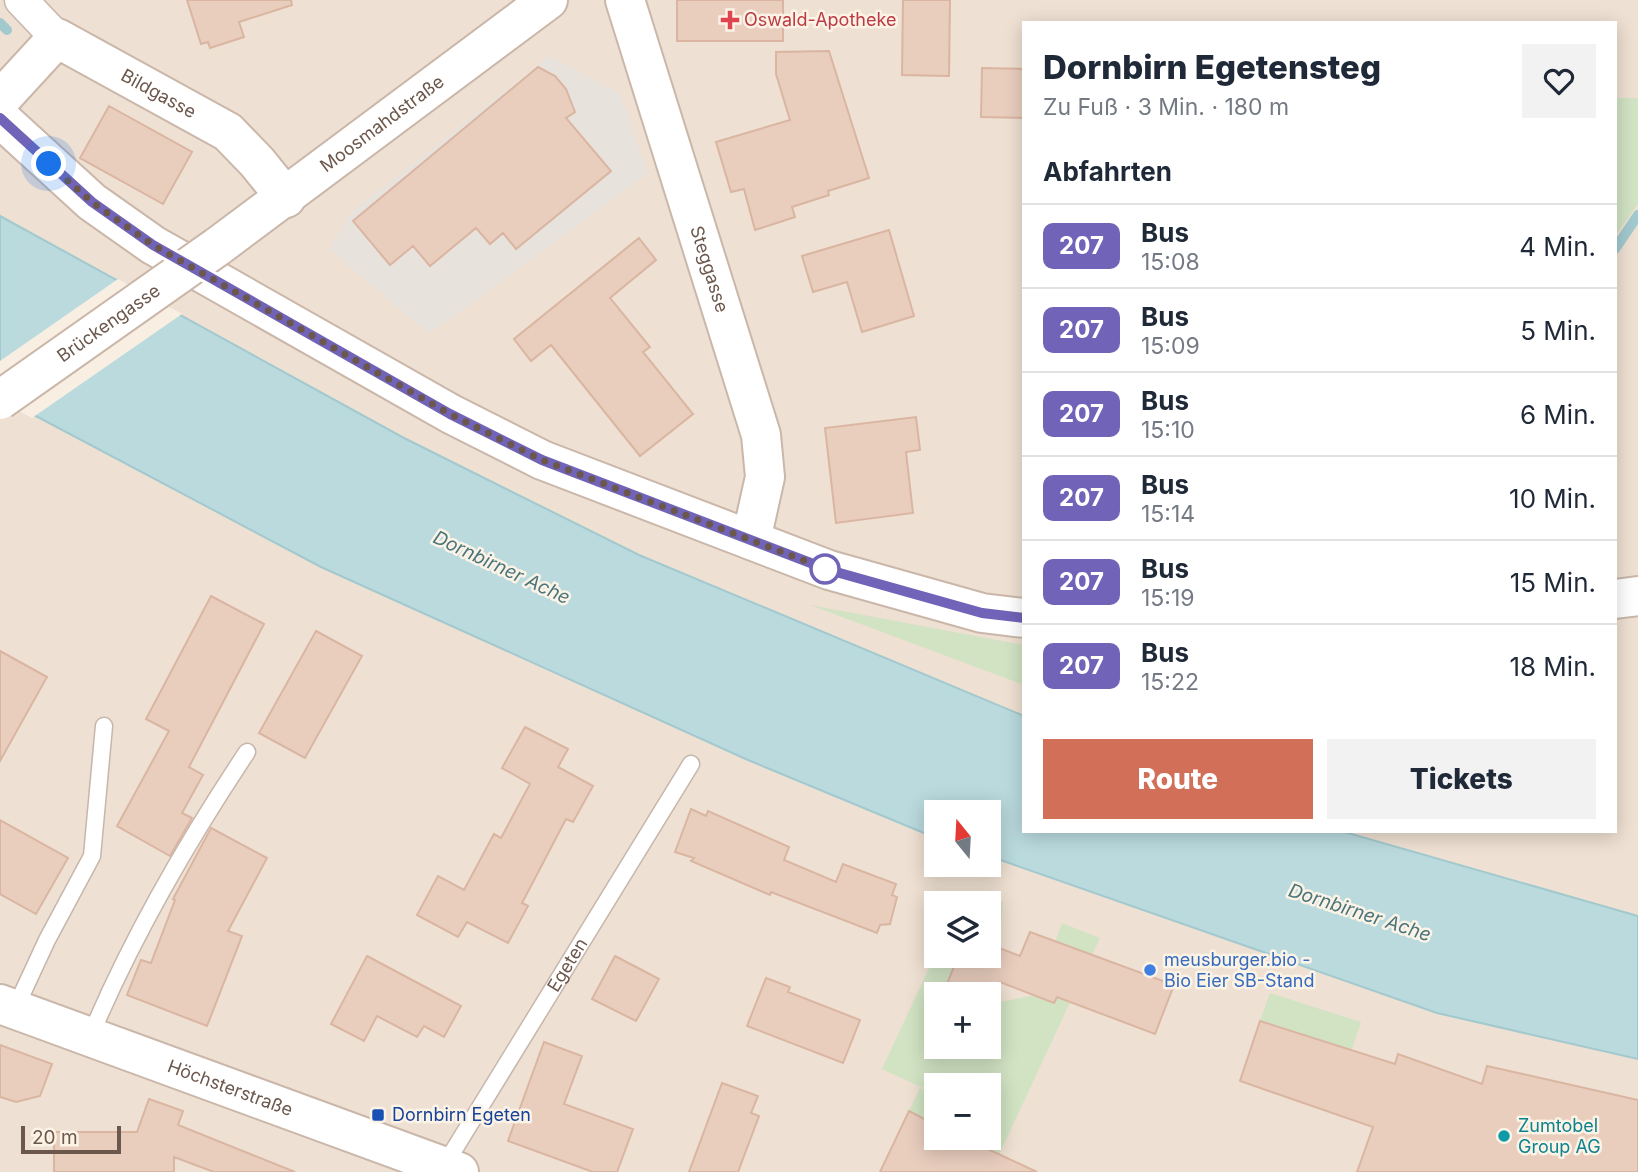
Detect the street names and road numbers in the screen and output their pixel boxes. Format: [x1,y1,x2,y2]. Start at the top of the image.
street label: Bildgasse [118,64,200,122]
street label: Moosmahdstraße [316,70,448,176]
street label: Steggasse [686,223,733,315]
street label: Brückengasse [53,280,164,366]
street label: Egeten [543,934,592,995]
street label: Höchsterstraße [165,1055,296,1120]

